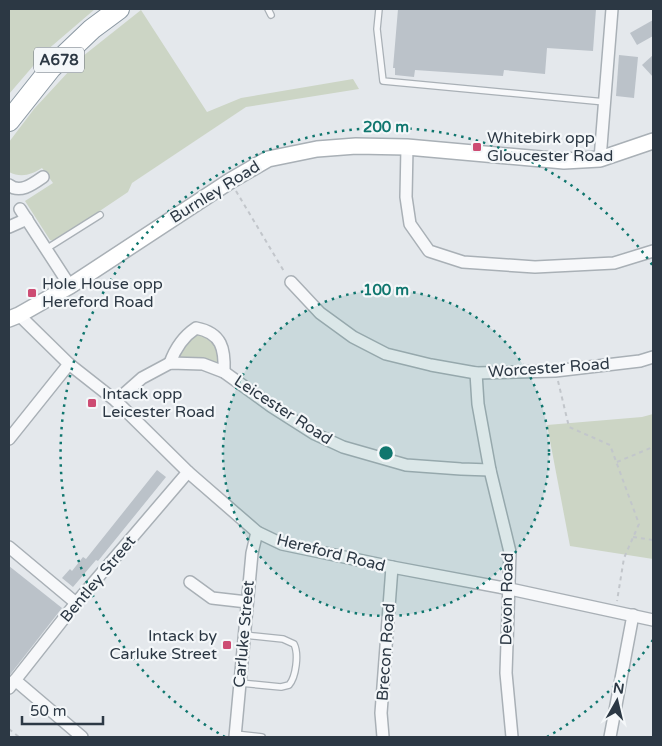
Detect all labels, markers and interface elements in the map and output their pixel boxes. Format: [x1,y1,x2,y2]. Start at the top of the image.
road number: A678 [34,48,84,72]
text: 200 m [363,118,409,136]
place label: Whitebirk opp Gloucester Road [487,128,613,166]
marker: Whitebirk opp Gloucester Road [471,141,483,153]
street label: Burnley Road [166,156,264,228]
place label: Hole House opp Hereford Road [42,274,163,312]
text: 100 m [363,281,409,299]
marker: Hole House opp Hereford Road [26,287,38,299]
street label: Worcester Road [488,354,610,382]
street label: Leicester Road [230,371,336,449]
place label: Intack opp Leicester Road [102,384,215,422]
marker: Intack opp Leicester Road [86,397,98,409]
centre of rings [377,444,395,462]
street label: Hereford Road [274,530,388,576]
street label: Bentley Street [56,532,140,626]
street label: Devon Road [496,552,518,646]
street label: Carluke Street [229,580,259,688]
street label: Brecon Road [373,602,399,702]
place label: Intack by Carluke Street [110,626,217,664]
marker: Intack by Carluke Street [221,639,233,651]
north arrow [592,676,642,726]
text: N [612,679,625,698]
scale bar [22,694,104,726]
text: 50 m [30,702,67,720]

